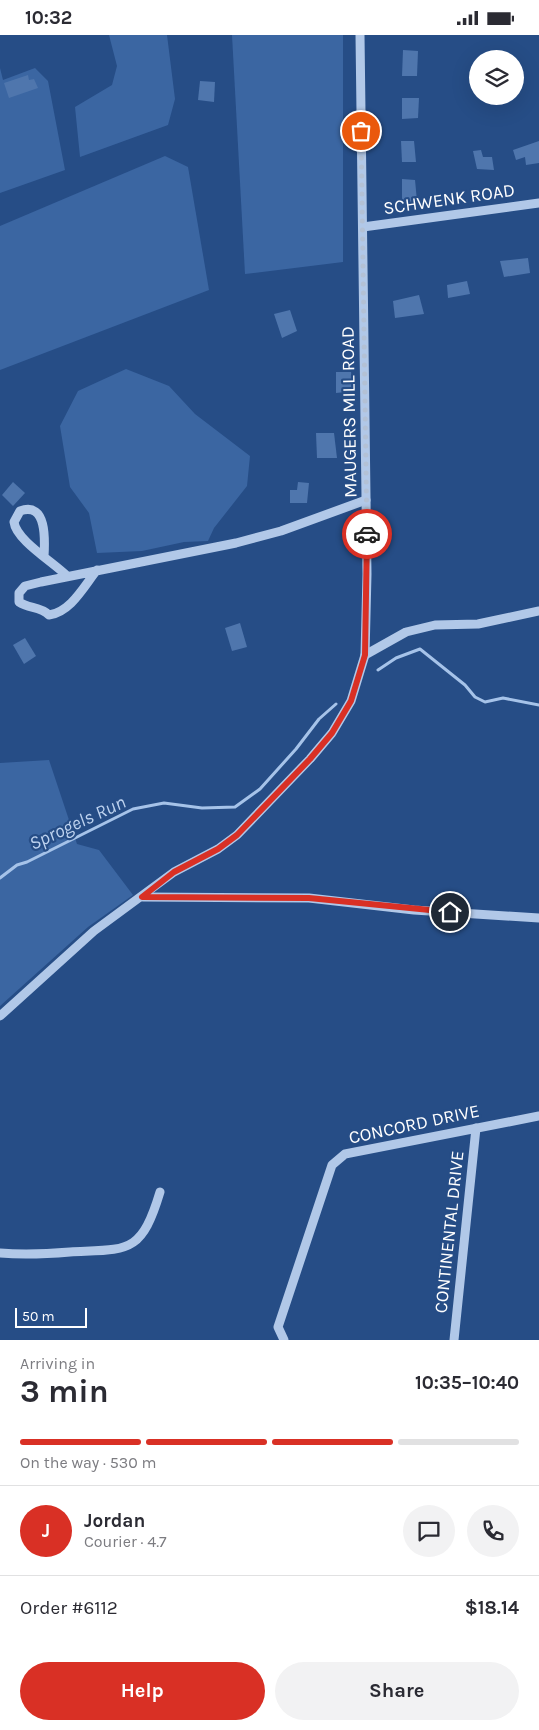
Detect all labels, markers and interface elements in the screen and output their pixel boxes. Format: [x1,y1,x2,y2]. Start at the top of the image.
text: 10:32 [25,7,72,29]
map controls [469,50,524,105]
button: layers [469,50,524,105]
pin [340,110,382,152]
icon: bag [347,117,375,145]
street label: SCHWENK ROAD [382,179,516,219]
street label: MAUGERS MILL ROAD [337,326,361,498]
courier [342,509,392,559]
icon: car [353,520,381,548]
water label: Sprogels Run [26,791,129,855]
pin [429,891,471,933]
icon: home [436,898,464,926]
street label: CONCORD DRIVE [347,1099,481,1149]
street label: CONTINENTAL DRIVE [430,1150,468,1314]
scale bar [15,1305,88,1328]
text: 50 m [22,1308,55,1325]
text: Arriving in [20,1354,95,1373]
text: 10:35–10:40 [415,1372,519,1394]
text: 3 min [20,1373,109,1410]
text: On the way · 530 m [20,1453,157,1472]
button: chat [403,1505,455,1557]
button: phone [467,1505,519,1557]
text: Jordan [84,1510,145,1532]
text: J [42,1520,50,1542]
text: Courier · 4.7 [84,1532,167,1551]
text: Order #6112 [20,1597,118,1619]
text: $18.14 [465,1597,519,1619]
button: Help [20,1662,265,1720]
button: Share [275,1662,519,1720]

